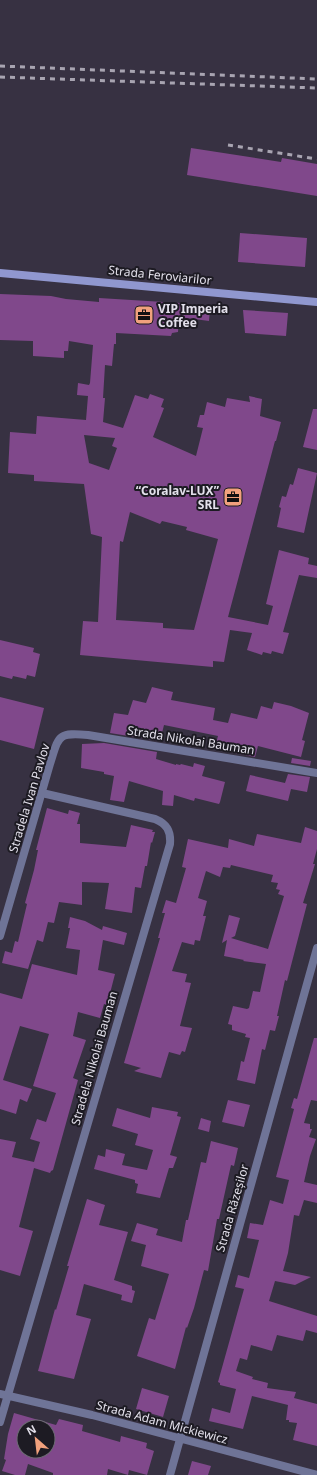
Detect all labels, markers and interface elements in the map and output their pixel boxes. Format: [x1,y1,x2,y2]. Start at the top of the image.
street label: Strada Feroviarilor [108,261,212,289]
place label: VIP Imperia Coffee [158,300,228,331]
office icon: VIP Imperia Coffee [133,304,155,326]
place label: “Coralav-LUX” SRL [136,482,220,513]
office icon: “Coralav-LUX” SRL [222,486,244,508]
street label: Strada Nikolai Bauman [126,722,256,758]
street label: Stradela Ivan Pavlov [4,741,54,855]
street label: Stradela Nikolai Bauman [67,989,121,1127]
street label: Strada Răzeșilor [211,1162,253,1254]
street label: Strada Adam Mickiewicz [94,1396,230,1448]
north arrow [16,1419,56,1459]
text: N [24,1421,39,1438]

